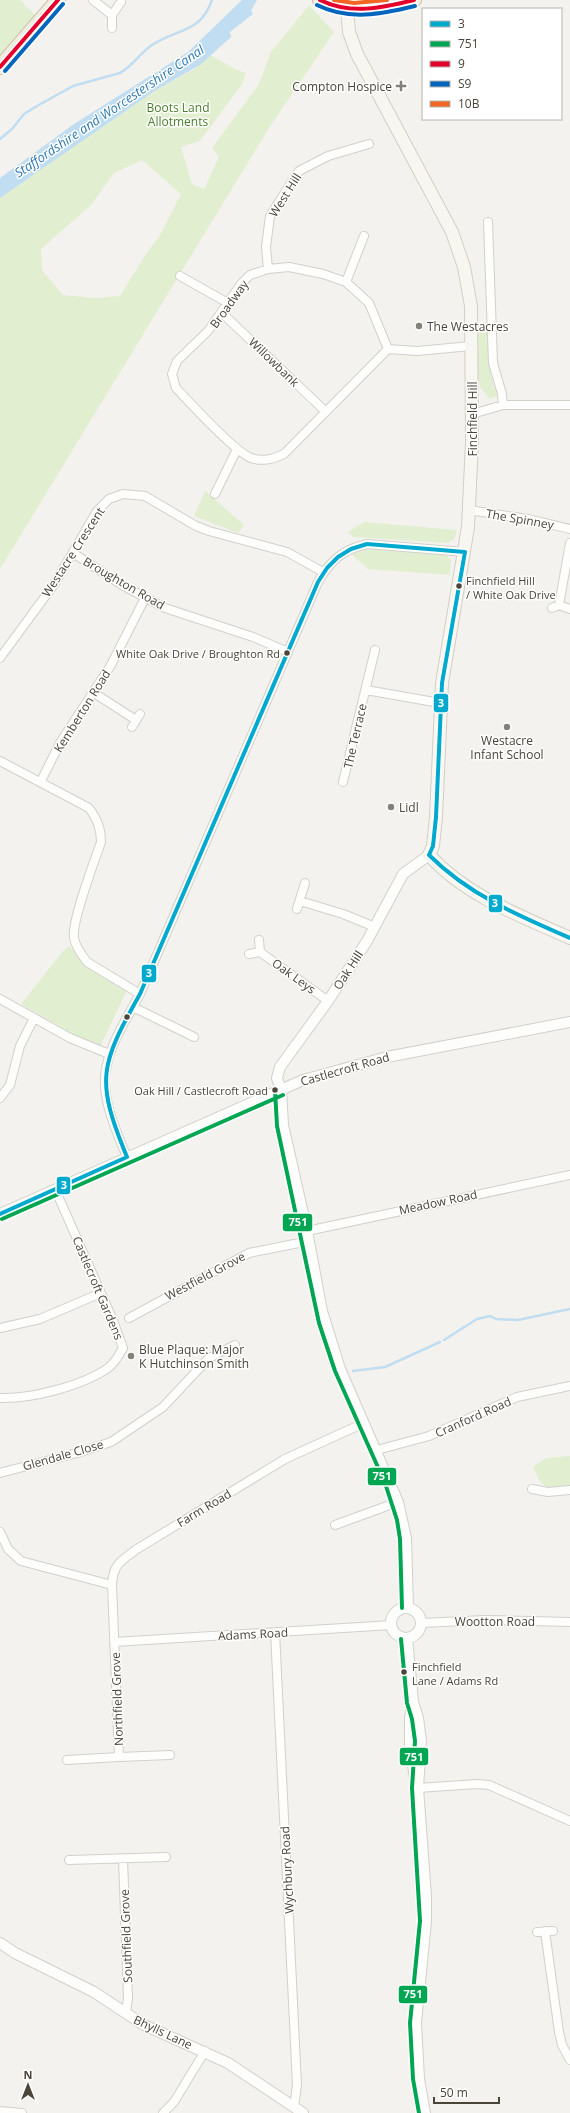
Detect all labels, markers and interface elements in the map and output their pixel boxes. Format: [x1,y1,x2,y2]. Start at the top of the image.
legend [422,8,562,120]
text: 3 [458,15,465,32]
text: 751 [458,35,479,52]
water label: Staffordshire and Worcestershire Canal [11,40,208,181]
text: 9 [458,55,465,72]
text: S9 [458,75,472,92]
place label: Compton Hospice [292,78,392,95]
marker: Compton Hospice [395,80,407,92]
text: 10B [458,95,480,112]
park label: Boots Land Allotments [147,99,209,130]
street label: West Hill [265,170,305,220]
street label: Broadway [206,276,253,332]
place label: The Westacres [427,318,509,335]
marker: The Westacres [414,321,424,331]
street label: Willowbank [245,334,304,391]
street label: Finchfield Hill [464,382,481,456]
street label: Westacre Crescent [38,504,108,600]
street label: The Spinney [485,505,556,533]
street label: Broughton Road [80,553,168,613]
place label: Finchfield Hill / White Oak Drive [466,573,556,602]
marker: Finchfield Hill / White Oak Drive [454,581,464,591]
place label: White Oak Drive / Broughton Rd [116,646,280,661]
marker: White Oak Drive / Broughton Rd [282,648,292,658]
street label: Kemberton Road [50,666,114,756]
line badge: 3 [433,693,449,713]
text: 3 [438,695,444,710]
street label: The Terrace [339,702,371,770]
marker: Westacre Infant School [502,722,512,732]
place label: Westacre Infant School [470,732,544,763]
place label: Lidl [399,799,419,816]
marker: Lidl [386,802,396,812]
line badge: 3 [488,894,503,913]
text: 3 [492,895,498,910]
street label: Oak Hill [329,947,367,993]
street label: Oak Leys [269,954,320,998]
line badge: 3 [141,964,157,983]
text: 3 [146,965,152,980]
unlabelled marker [122,1012,132,1022]
street label: Castlecroft Road [298,1048,392,1090]
place label: Oak Hill / Castlecroft Road [134,1083,268,1098]
marker: Oak Hill / Castlecroft Road [270,1085,280,1095]
line badge: 3 [56,1176,71,1195]
text: 3 [61,1177,67,1192]
street label: Meadow Road [397,1185,479,1219]
line badge: 751 [282,1213,313,1232]
text: 751 [289,1214,307,1229]
street label: Castlecroft Gardens [69,1234,128,1343]
street label: Westfield Grove [162,1248,248,1304]
place label: Blue Plaque: Major K Hutchinson Smith [139,1341,249,1372]
marker: Blue Plaque: Major K Hutchinson Smith [126,1351,136,1361]
street label: Cranford Road [432,1393,514,1441]
street label: Glendale Close [21,1435,105,1475]
line badge: 751 [367,1467,397,1486]
text: 751 [373,1468,391,1483]
street label: Farm Road [174,1485,234,1531]
street label: Wootton Road [455,1613,535,1630]
street label: Adams Road [218,1624,288,1644]
street label: Northfield Grove [107,1652,127,1746]
place label: Finchfield Lane / Adams Rd [412,1659,498,1688]
marker: Finchfield Lane / Adams Rd [399,1667,409,1677]
line badge: 751 [399,1747,429,1766]
text: 751 [405,1749,423,1764]
street label: Wychbury Road [276,1826,298,1914]
street label: Southfield Grove [116,1889,136,1983]
line badge: 751 [398,1985,428,2004]
text: 751 [404,1986,422,2001]
street label: Bhylls Lane [131,2011,195,2053]
north arrow [8,2065,48,2105]
text: N [24,2067,32,2082]
scale bar [434,2079,499,2105]
text: 50 m [440,2084,468,2101]

